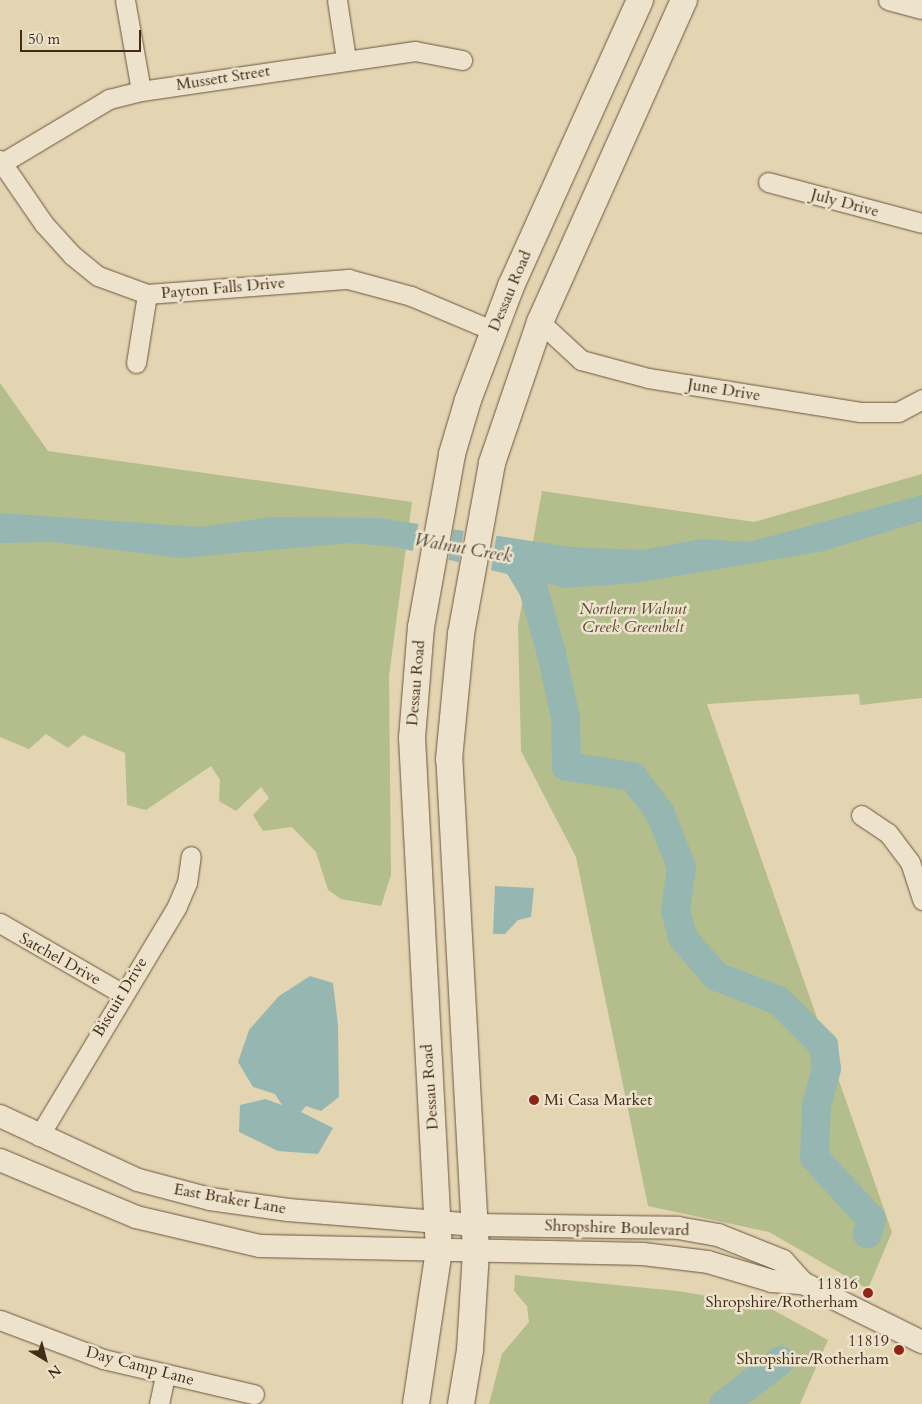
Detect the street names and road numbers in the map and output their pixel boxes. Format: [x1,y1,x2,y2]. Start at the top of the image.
street label: Mussett Street [175,61,271,95]
street label: July Drive [809,185,881,221]
street label: Dessau Road [484,248,536,334]
street label: Payton Falls Drive [160,273,286,303]
street label: June Drive [686,375,762,405]
street label: Dessau Road [403,639,429,727]
street label: Satchel Drive [16,929,104,989]
street label: Biscuit Drive [89,954,151,1040]
street label: Dessau Road [417,1043,443,1131]
street label: East Braker Lane [172,1180,288,1218]
street label: Shropshire Boulevard [544,1216,690,1240]
street label: Day Camp Lane [84,1342,196,1390]

